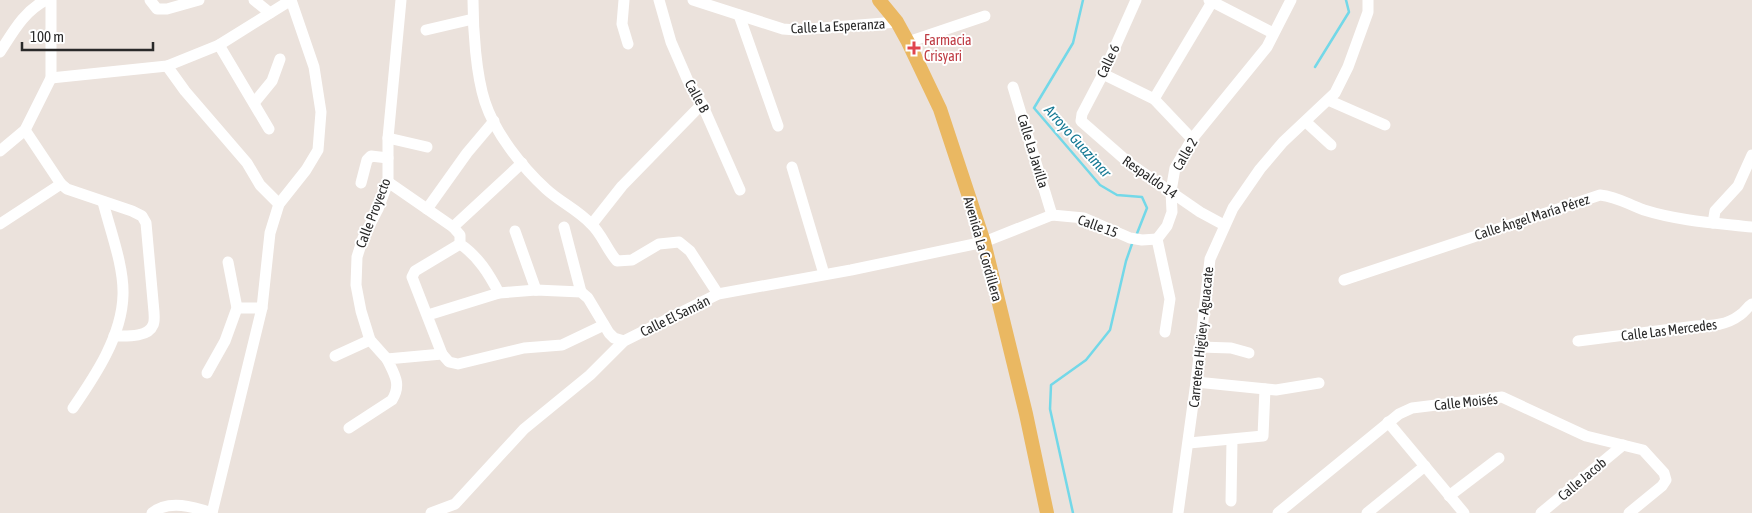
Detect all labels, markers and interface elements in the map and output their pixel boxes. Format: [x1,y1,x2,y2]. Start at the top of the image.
street label: Calle La Esperanza [790,16,886,36]
scale bar [22,20,154,52]
text: 100 m [30,28,64,45]
place label: Farmacia Crisyari [924,32,972,64]
street label: Calle 6 [1093,41,1123,80]
marker: Farmacia Crisyari [908,42,920,54]
street label: Calle B [682,77,713,116]
water label: Arroyo Guazimar [1041,101,1115,181]
street label: Calle La Javilla [1014,112,1052,190]
street label: Calle 2 [1169,135,1201,173]
street label: Respaldo 14 [1119,152,1181,202]
street label: Calle Proyecto [352,176,394,250]
street label: Calle Ángel María Pérez [1472,191,1592,243]
street label: Avenida La Cordillera [960,195,1006,303]
street label: Calle 15 [1076,211,1120,241]
street label: Carretera Higüey - Aguacate [1186,266,1216,408]
street label: Calle El Samán [637,292,713,340]
street label: Calle Las Mercedes [1620,316,1718,344]
street label: Calle Moisés [1433,391,1499,413]
street label: Calle Jacob [1555,454,1610,504]

